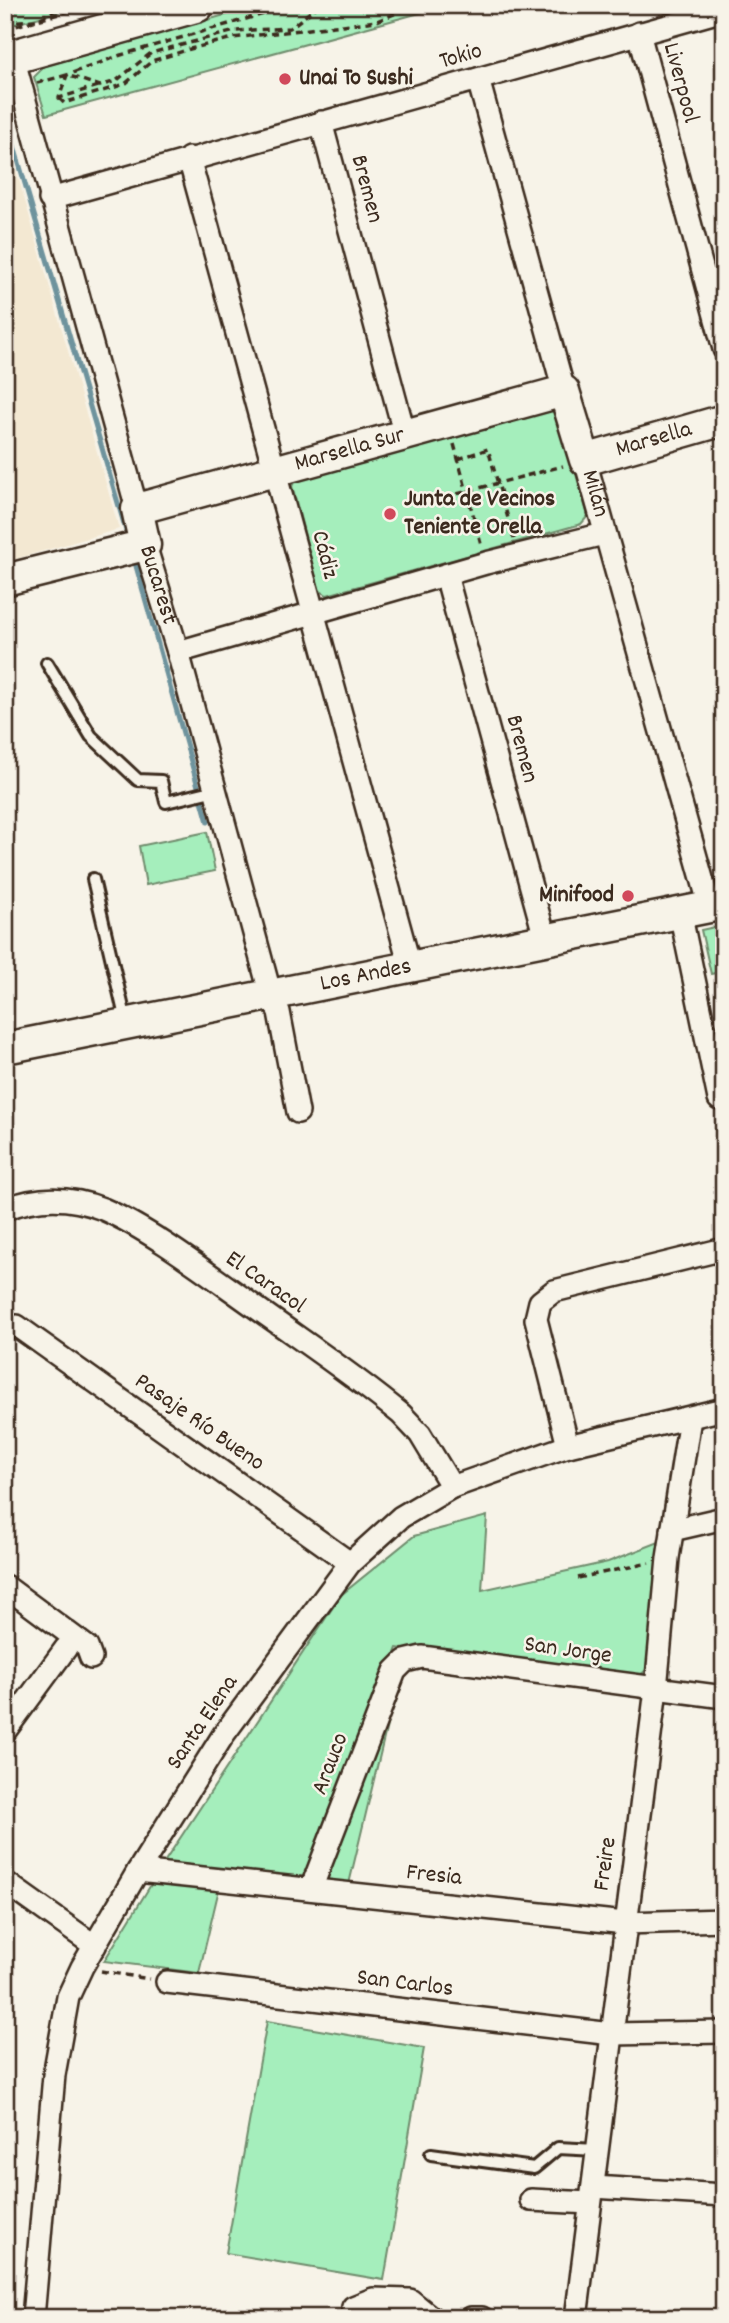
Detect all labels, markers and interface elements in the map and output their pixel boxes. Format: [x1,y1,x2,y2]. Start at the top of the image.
street label: Tokio [436,35,486,79]
street label: Liverpool [653,39,707,127]
place label: Unai To Sushi [299,62,413,96]
marker: Unai To Sushi [277,71,293,87]
street label: Bremen [341,151,391,227]
street label: Marsella [612,413,697,467]
street label: Marsella Sur [291,419,409,482]
street label: Milán [572,466,617,521]
place label: Junta de Vecinos Teniente Orella [404,483,555,545]
marker: Junta de Vecinos Teniente Orella [382,506,398,522]
street label: Cádiz [301,527,347,583]
street label: Bucarest [129,541,186,629]
street label: Bremen [496,711,546,787]
place label: Minifood [539,879,614,913]
marker: Minifood [620,888,636,904]
street label: Los Andes [317,950,414,1001]
street label: El Caracol [218,1243,312,1323]
street label: Pasaje Río Bueno [127,1365,271,1481]
street label: San Jorge [522,1628,614,1674]
street label: Santa Elena [159,1668,248,1777]
street label: Arauco [304,1728,358,1800]
street label: Freire [585,1835,627,1893]
street label: Fresia [404,1856,464,1896]
street label: San Carlos [355,1961,455,2007]

